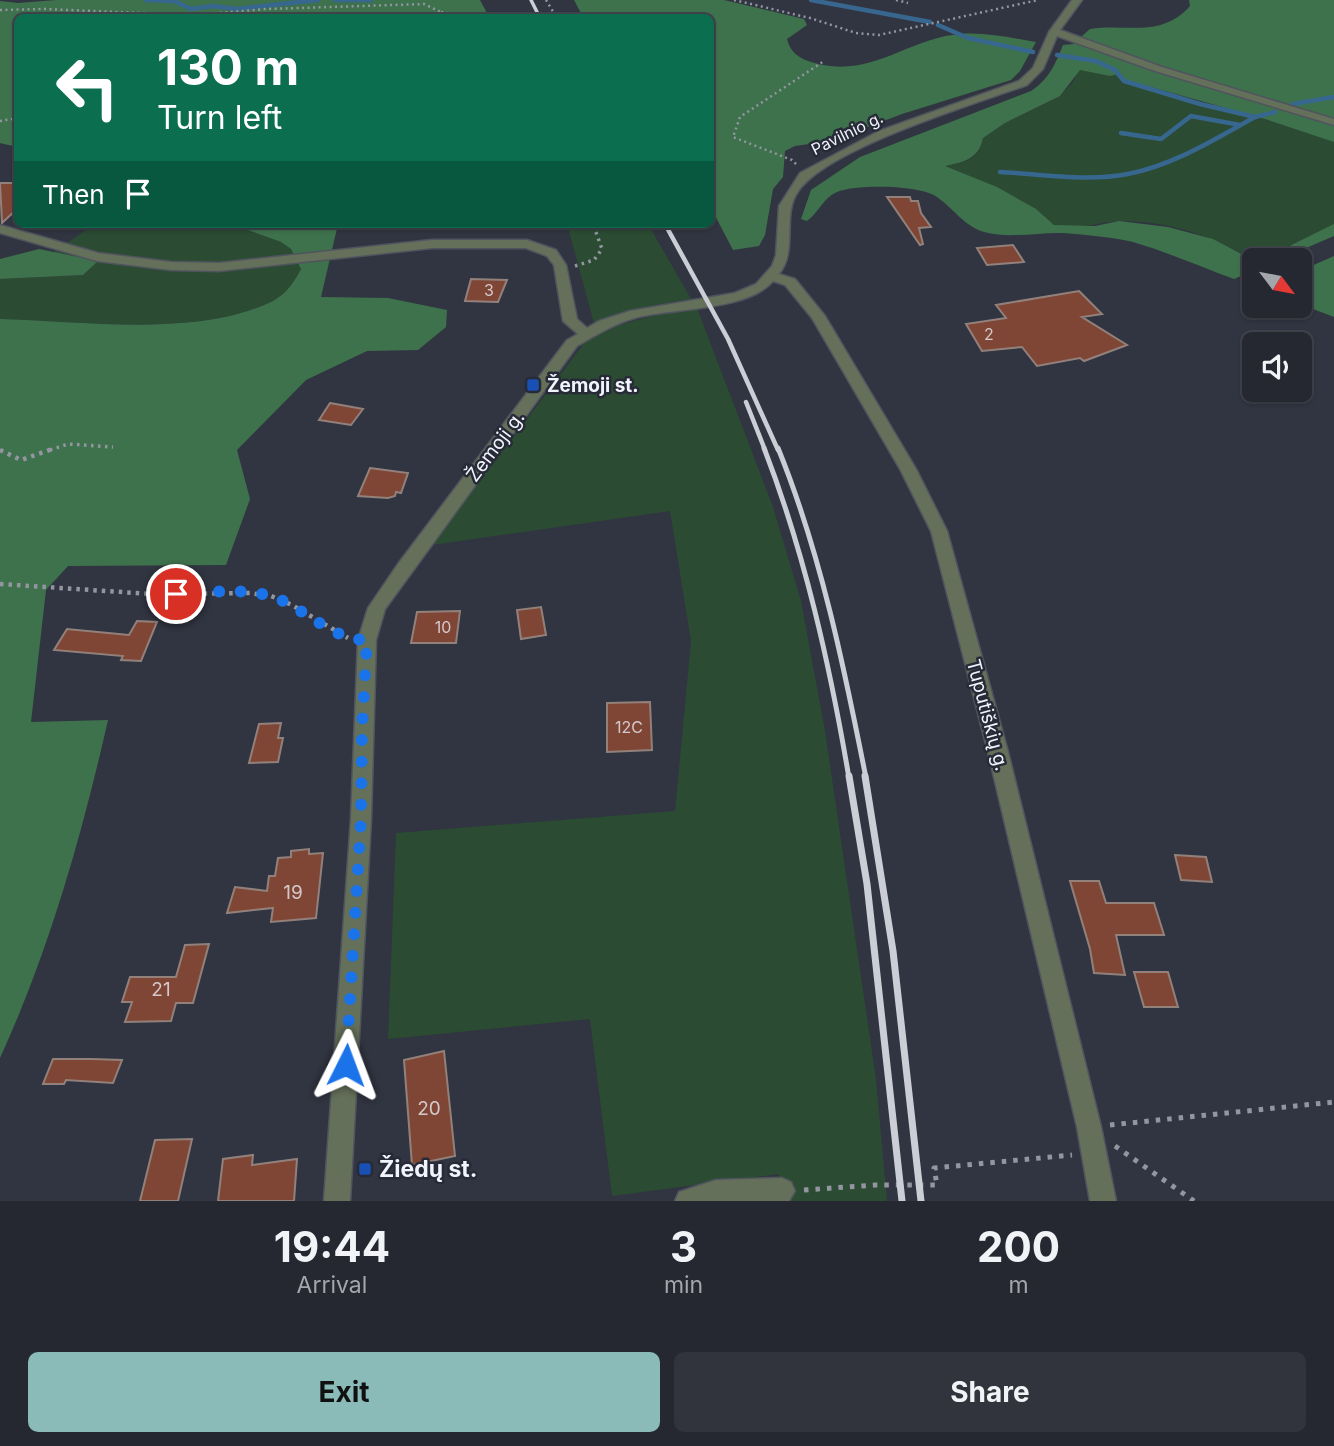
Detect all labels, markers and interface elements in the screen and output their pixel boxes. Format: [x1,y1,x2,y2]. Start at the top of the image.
text: 130 m [157,38,299,97]
icon: left [42,42,133,133]
text: Turn left [157,98,282,137]
street label: Pavilnio g. [808,107,886,159]
icon: arrive [119,175,157,213]
text: Then [42,179,105,210]
north arrow [1242,248,1312,318]
map controls [1242,248,1312,402]
house number: 3 [484,280,494,300]
house number: 2 [984,324,994,344]
button: sound [1242,332,1312,402]
place label: Žemoji st. [547,374,639,397]
marker: Žemoji st. [525,377,541,393]
street label: Žemoji g. [461,406,529,486]
pin [146,564,206,624]
icon: arrive [157,575,195,613]
house number: 10 [435,617,451,637]
street label: Tuputiškių g. [962,657,1013,773]
house number: 12C [615,717,643,737]
house number: 19 [283,881,303,904]
house number: 21 [151,978,171,1001]
position arrow [309,1028,383,1102]
house number: 20 [417,1097,441,1120]
place label: Žiedų st. [379,1155,477,1183]
marker: Žiedų st. [357,1161,373,1177]
text: 19:44 [274,1221,390,1272]
text: 3 [670,1221,697,1272]
text: 200 [977,1221,1060,1272]
text: Arrival [297,1271,367,1299]
text: min [664,1271,703,1299]
text: m [1008,1271,1029,1299]
button: Exit [28,1352,660,1432]
button: Share [674,1352,1306,1432]

